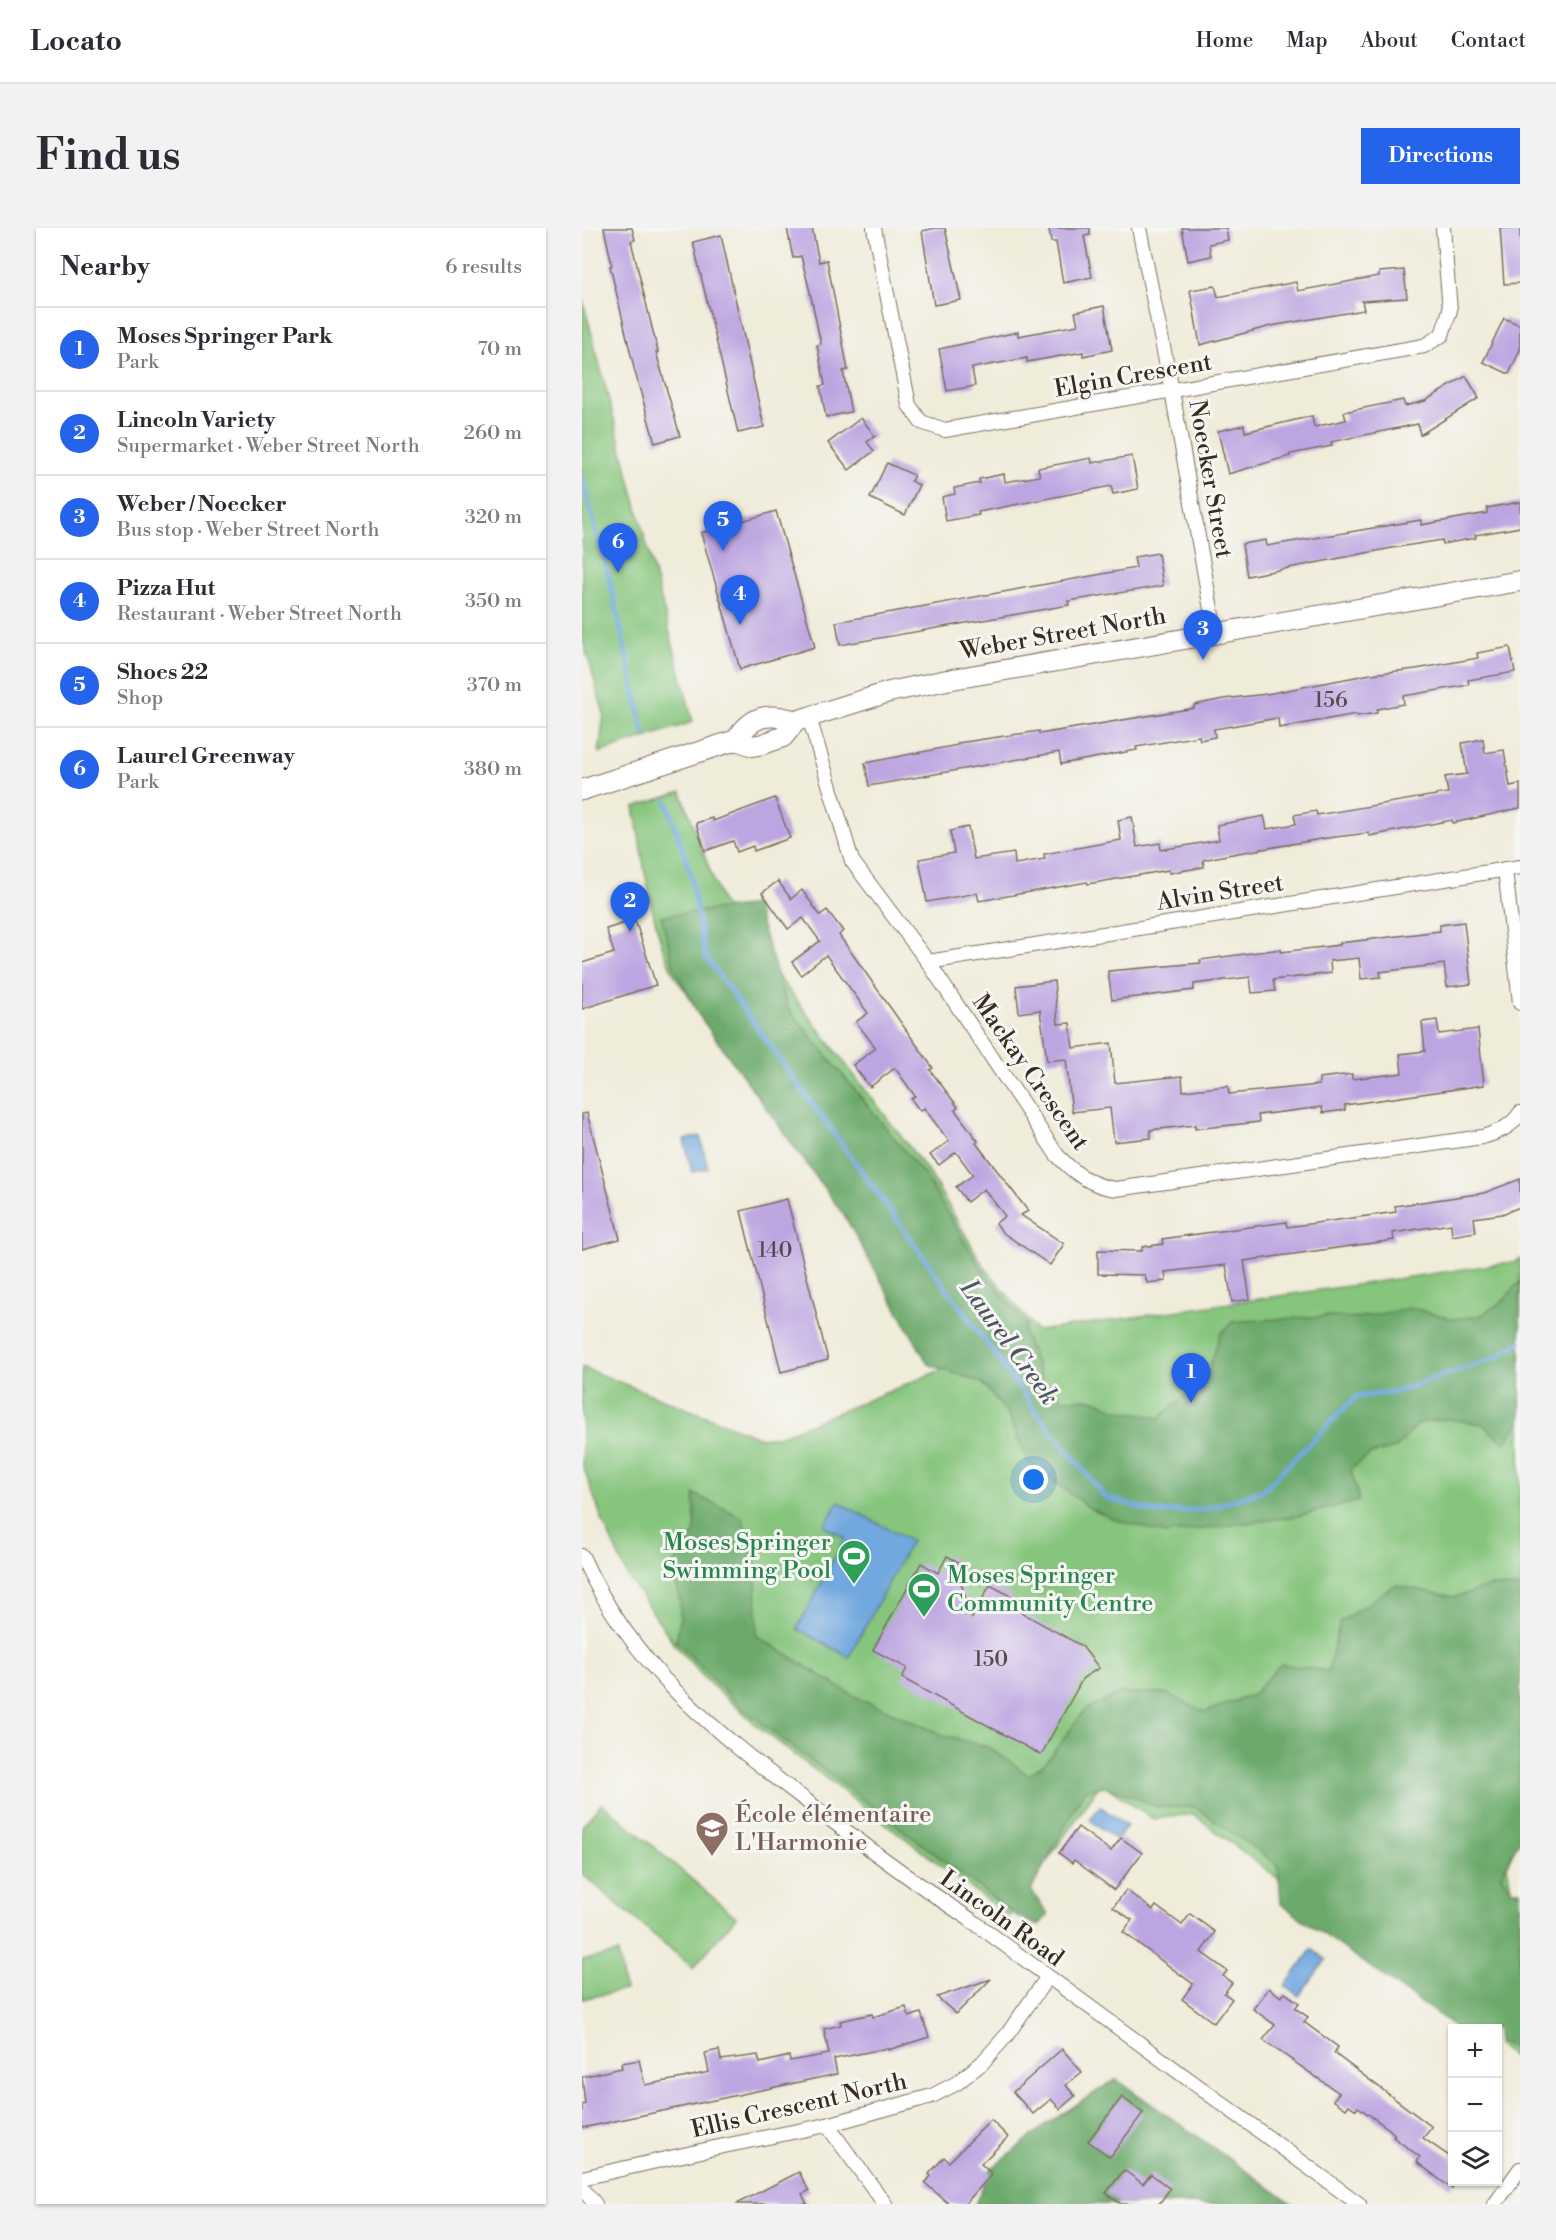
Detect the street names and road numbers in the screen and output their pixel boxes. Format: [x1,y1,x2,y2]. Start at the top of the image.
street label: Elgin Crescent [1052,347,1215,405]
street label: Noecker Street [1181,398,1239,561]
street label: Weber Street North [957,601,1169,667]
street label: Alvin Street [1154,868,1286,918]
street label: Mackay Crescent [965,989,1095,1157]
street label: Lincoln Road [934,1864,1069,1974]
street label: Ellis Crescent North [688,2067,910,2145]

